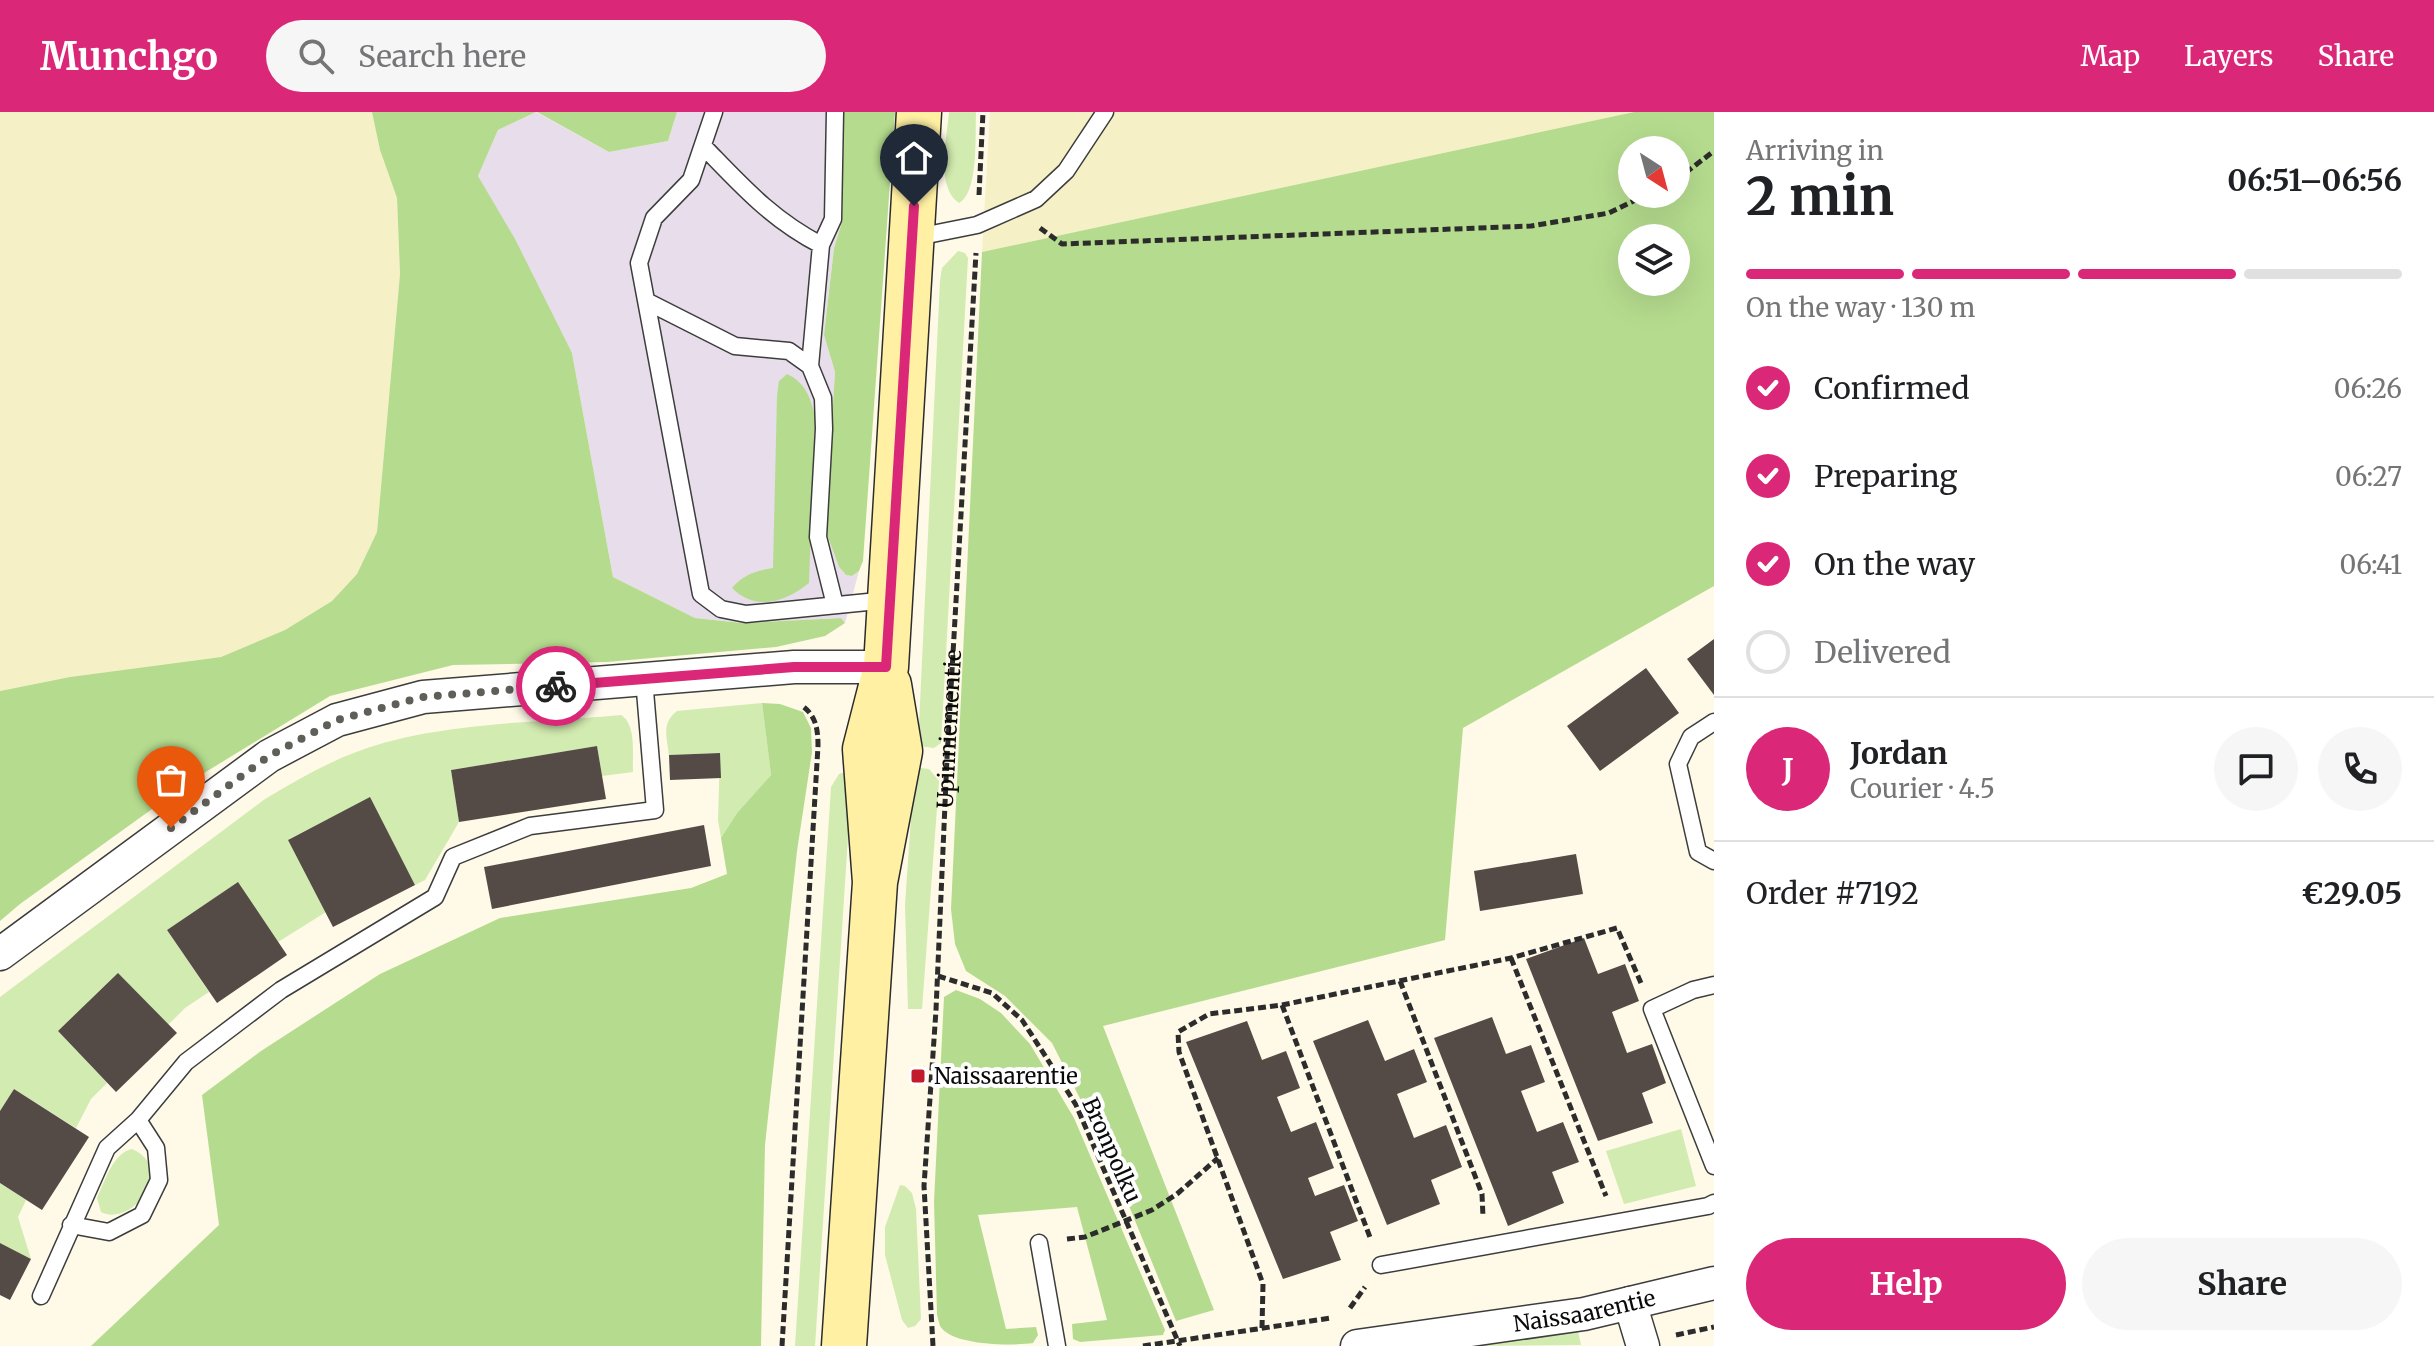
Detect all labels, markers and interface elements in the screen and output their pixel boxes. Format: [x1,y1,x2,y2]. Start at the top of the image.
search box [266,20,826,92]
text: Munchgo [40,33,218,80]
icon: search [294,34,338,78]
text: Search here [358,37,526,75]
text: Map [2080,38,2140,74]
text: Layers [2184,38,2273,74]
text: Share [2317,38,2394,74]
pin [880,124,948,206]
text: Arriving in [1746,134,1884,167]
icon: home [892,136,936,180]
north arrow [1618,136,1690,208]
map controls [1618,136,1690,296]
text: 06:51–06:56 [2227,161,2402,199]
text: 2 min [1746,164,1894,229]
button: layers [1618,224,1690,296]
text: On the way · 130 m [1746,291,1975,324]
icon: check [1746,366,1790,410]
text: Confirmed [1814,369,1969,407]
text: 06:26 [2334,372,2402,405]
icon: check [1746,454,1790,498]
text: Preparing [1814,457,1957,495]
text: 06:27 [2335,460,2402,493]
icon: check [1746,542,1790,586]
text: On the way [1814,545,1975,583]
text: 06:41 [2339,548,2402,581]
text: Delivered [1814,633,1951,671]
courier [516,646,596,726]
street label: Upinniementie [931,649,967,809]
icon: bike [534,664,578,708]
button: chat [2214,727,2298,811]
button: phone [2318,727,2402,811]
text: Jordan [1850,734,1948,772]
pin [137,746,205,828]
text: J [1782,750,1794,788]
icon: bag [149,758,193,802]
text: Courier · 4.5 [1850,772,1995,805]
text: Order #7192 [1746,874,1919,912]
text: €29.05 [2301,874,2402,912]
place label: Naissaarentie [934,1062,1078,1090]
marker: Naissaarentie [909,1067,927,1085]
street label: Bronpolku [1076,1093,1148,1207]
button: Help [1746,1238,2066,1330]
button: Share [2082,1238,2402,1330]
street label: Naissaarentie [1512,1284,1658,1338]

